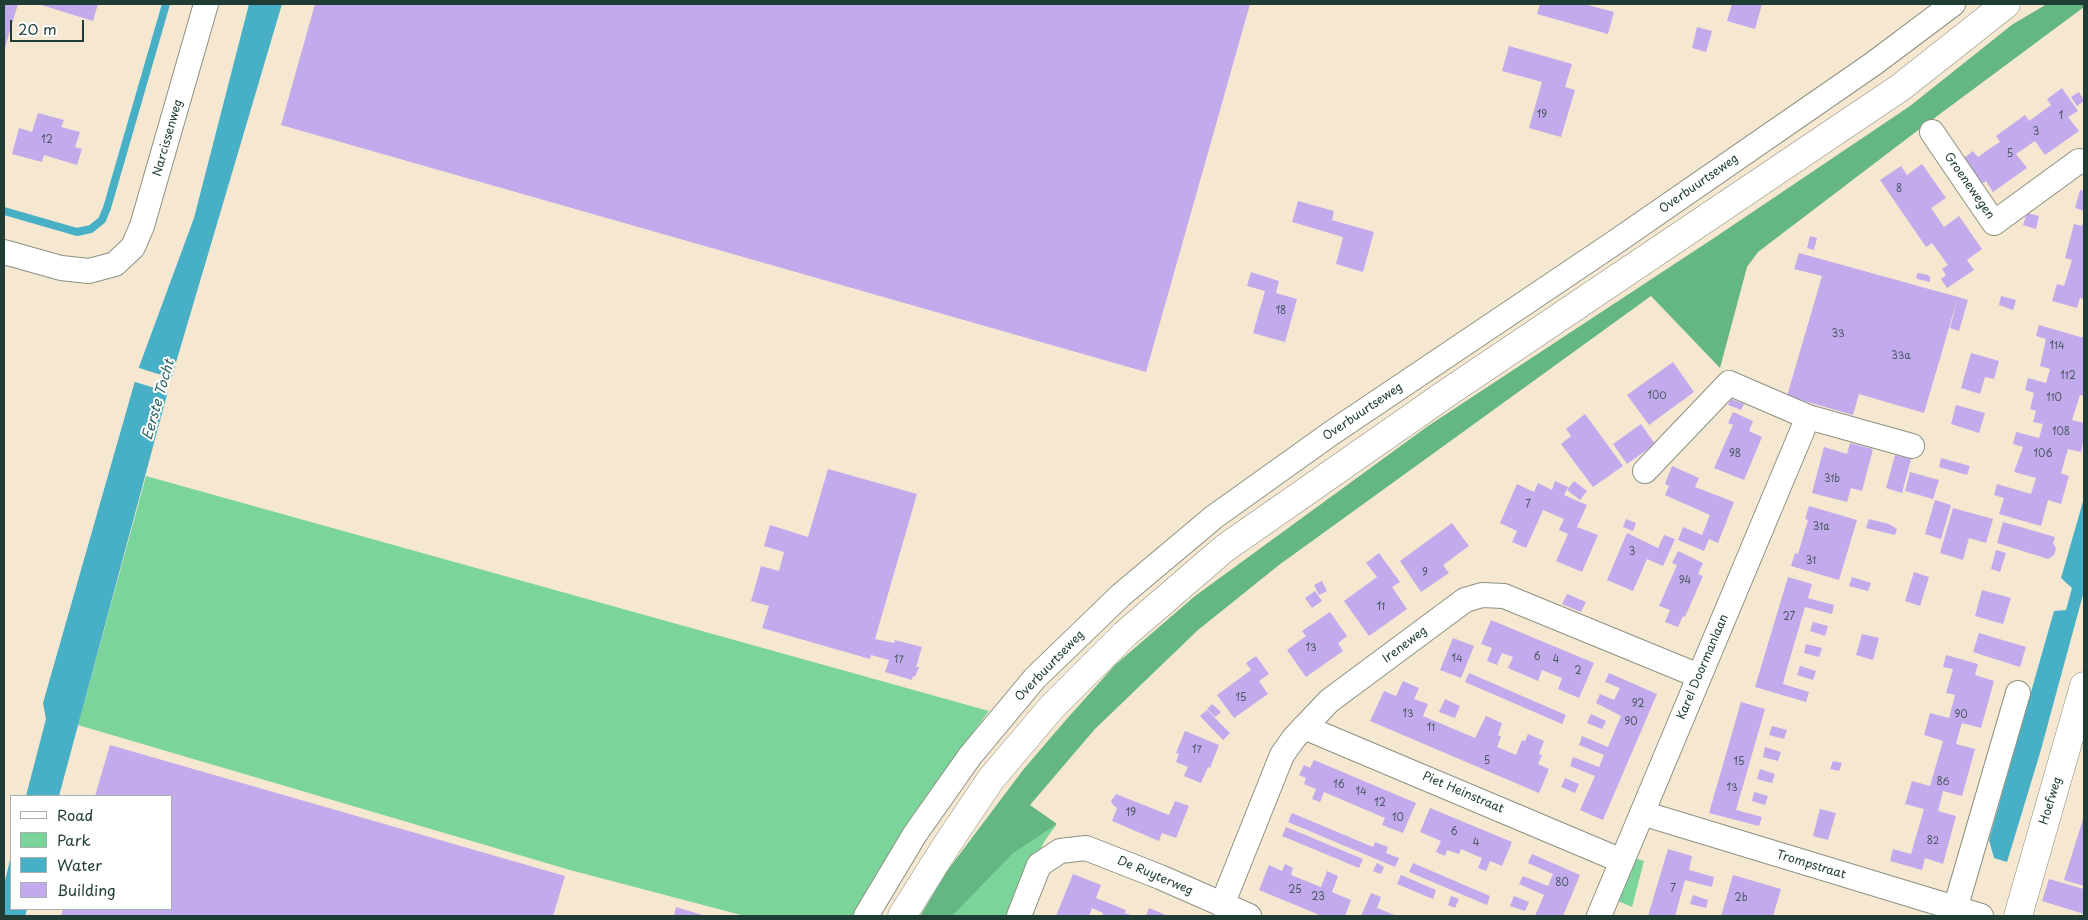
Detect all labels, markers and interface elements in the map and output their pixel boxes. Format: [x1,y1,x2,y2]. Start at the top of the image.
scale bar [12,10,86,42]
text: 20 m [18,17,57,40]
street label: Narcissenweg [150,98,186,178]
house number: 19 [1537,109,1547,121]
house number: 1 [2059,110,2063,122]
house number: 3 [2033,126,2039,138]
house number: 12 [41,134,53,146]
house number: 5 [2007,148,2013,160]
street label: Groenewegen [1941,150,1997,222]
street label: Overbuurtseweg [1657,151,1741,217]
house number: 8 [1896,183,1902,195]
house number: 18 [1276,305,1286,317]
house number: 33 [1831,328,1845,340]
house number: 114 [2050,340,2064,352]
house number: 33a [1891,350,1911,362]
water label: Eerste Tocht [140,358,178,442]
house number: 112 [2060,370,2076,382]
street label: Overbuurtseweg [1320,380,1406,444]
house number: 100 [1647,390,1667,402]
house number: 110 [2046,392,2062,404]
house number: 108 [2052,426,2070,438]
house number: 98 [1729,448,1741,460]
house number: 106 [2034,448,2052,460]
house number: 31b [1824,473,1840,485]
house number: 7 [1525,499,1531,511]
house number: 31a [1813,521,1829,533]
house number: 3 [1629,546,1635,558]
house number: 31 [1806,555,1816,567]
house number: 9 [1422,567,1428,579]
house number: 94 [1679,575,1691,587]
house number: 11 [1377,601,1385,613]
house number: 27 [1783,611,1795,623]
street label: Karel Doormanlaan [1674,612,1732,722]
street label: Ireneweg [1380,624,1430,666]
street label: Overbuurtseweg [1012,627,1088,705]
house number: 13 [1305,642,1317,654]
house number: 6 [1533,651,1541,663]
house number: 14 [1451,653,1463,665]
house number: 17 [894,654,904,666]
house number: 4 [1553,654,1559,666]
house number: 2 [1574,665,1582,677]
house number: 15 [1236,692,1246,704]
house number: 92 [1632,698,1644,710]
house number: 13 [1402,708,1414,720]
house number: 90 [1954,709,1968,721]
house number: 90 [1624,716,1638,728]
house number: 11 [1427,722,1435,734]
house number: 17 [1192,744,1202,756]
house number: 5 [1484,755,1490,767]
house number: 15 [1734,756,1744,768]
street label: Piet Heinstraat [1420,769,1506,817]
street label: Hoefweg [2037,775,2065,827]
house number: 86 [1937,776,1949,788]
house number: 16 [1333,779,1345,791]
house number: 13 [1726,782,1738,794]
house number: 14 [1355,786,1367,798]
legend [10,795,172,910]
house number: 12 [1374,797,1386,809]
text: Road [57,803,93,826]
house number: 19 [1126,807,1136,819]
house number: 10 [1392,812,1404,824]
house number: 6 [1450,826,1458,838]
text: Park [57,828,91,851]
house number: 82 [1927,835,1939,847]
house number: 4 [1473,837,1479,849]
street label: Trompstraat [1775,848,1847,882]
text: Water [57,853,102,876]
street label: De Ruyterweg [1115,854,1195,898]
house number: 80 [1555,877,1569,889]
text: Building [57,878,116,901]
house number: 7 [1670,883,1676,895]
house number: 25 [1288,884,1302,896]
house number: 23 [1311,891,1325,903]
house number: 2b [1735,892,1747,904]

